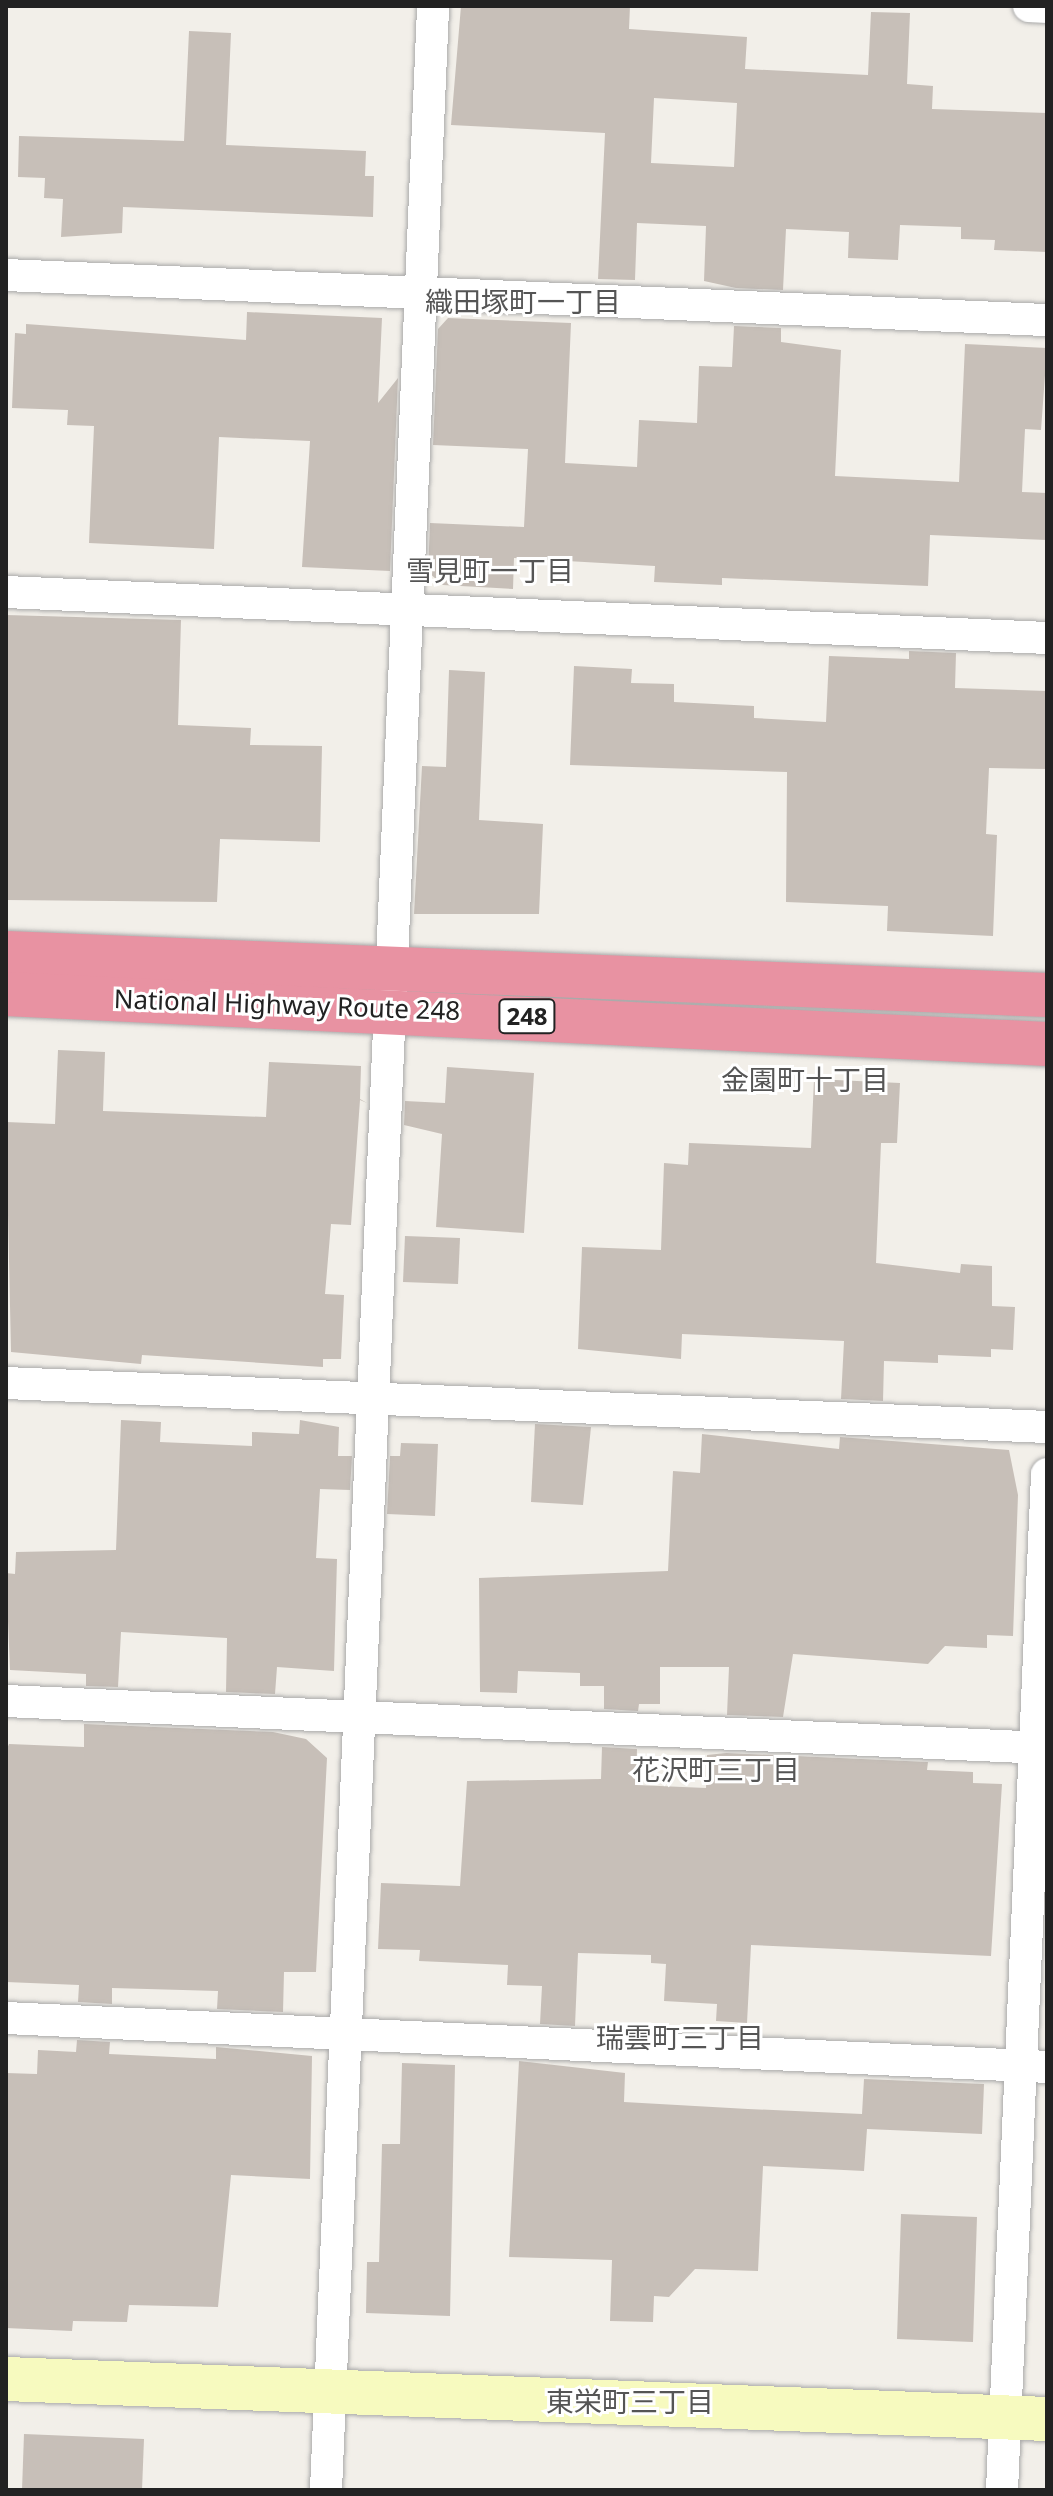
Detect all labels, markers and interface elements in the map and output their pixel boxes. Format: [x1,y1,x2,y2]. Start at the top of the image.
district label: 織田塚町一丁目 [425,284,621,318]
district label: 雪見町一丁目 [406,553,574,587]
street label: National Highway Route 248 [113,983,461,1027]
road number: 248 [497,996,557,1036]
district label: 金園町十丁目 [721,1062,889,1096]
district label: 花沢町三丁目 [632,1752,800,1786]
district label: 瑞雲町三丁目 [596,2020,764,2054]
district label: 東栄町三丁目 [546,2384,714,2418]

